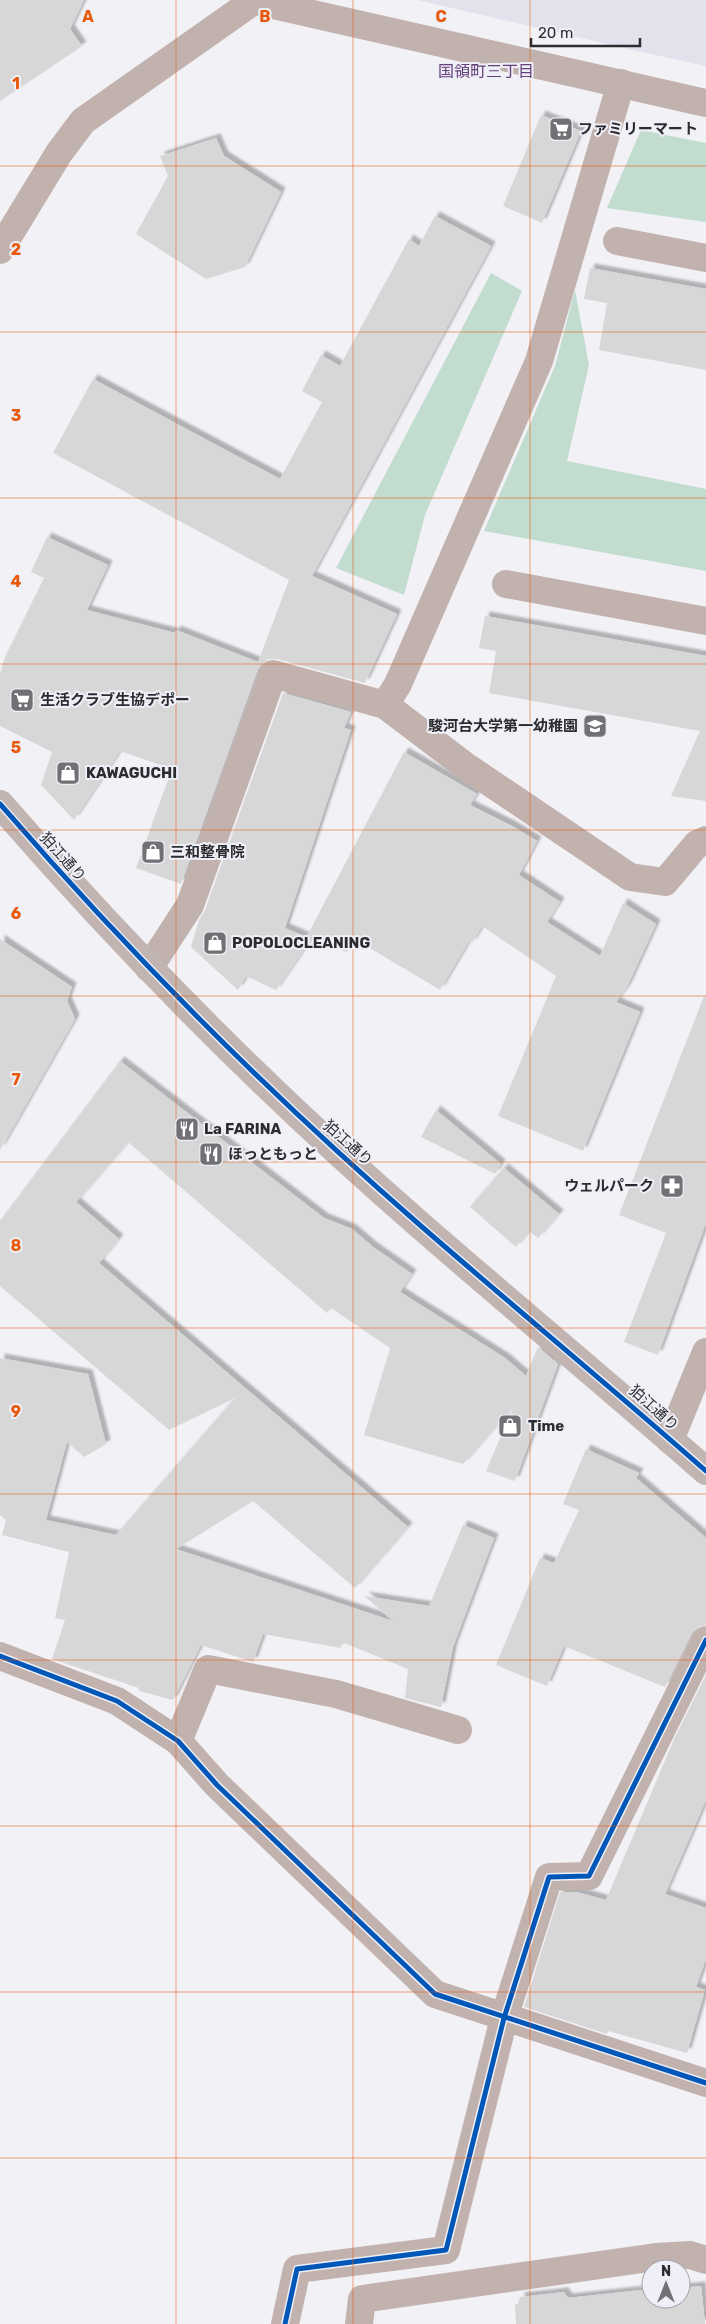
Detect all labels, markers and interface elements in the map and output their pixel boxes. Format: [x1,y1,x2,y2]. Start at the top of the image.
text: A [82,7,94,26]
text: B [259,7,271,26]
text: C [435,7,447,26]
scale bar [531,15,640,47]
text: 20 m [538,24,573,42]
district label: 国領町三丁目 [438,62,534,81]
text: 1 [12,74,20,93]
supermarket icon: ファミリーマート [548,116,574,142]
place label: ファミリーマート [578,120,698,138]
text: 2 [11,240,21,259]
text: 3 [11,406,21,425]
text: 4 [11,572,22,591]
supermarket icon: 生活クラブ生協デポー [9,687,35,713]
place label: 生活クラブ生協デポー [40,691,190,709]
school or university icon: 駿河台大学第一幼稚園 [582,713,608,739]
place label: 駿河台大学第一幼稚園 [428,717,578,735]
text: 5 [11,738,21,757]
shop icon: KAWAGUCHI [55,760,81,786]
place label: KAWAGUCHI [86,764,177,782]
street label: 狛江通り [36,829,90,885]
shop icon: 三和整骨院 [140,839,166,865]
place label: 三和整骨院 [170,843,245,861]
text: 6 [11,904,21,923]
shop icon: POPOLOCLEANING [202,930,228,956]
place label: POPOLOCLEANING [232,934,370,952]
text: 7 [11,1070,21,1089]
restaurant icon: La FARINA [174,1116,200,1142]
street label: 狛江通り [320,1116,376,1170]
place label: La FARINA [204,1120,281,1138]
restaurant icon: ほっともっと [198,1141,224,1167]
place label: ほっともっと [228,1145,318,1163]
pharmacy icon: ウェルパーク [659,1173,685,1199]
place label: ウェルパーク [564,1177,654,1195]
text: 8 [11,1236,22,1255]
street label: 狛江通り [626,1381,682,1435]
text: 9 [11,1402,21,1421]
shop icon: Time [497,1413,523,1439]
place label: Time [528,1417,564,1435]
north arrow [641,2259,691,2309]
text: N [661,2263,671,2280]

